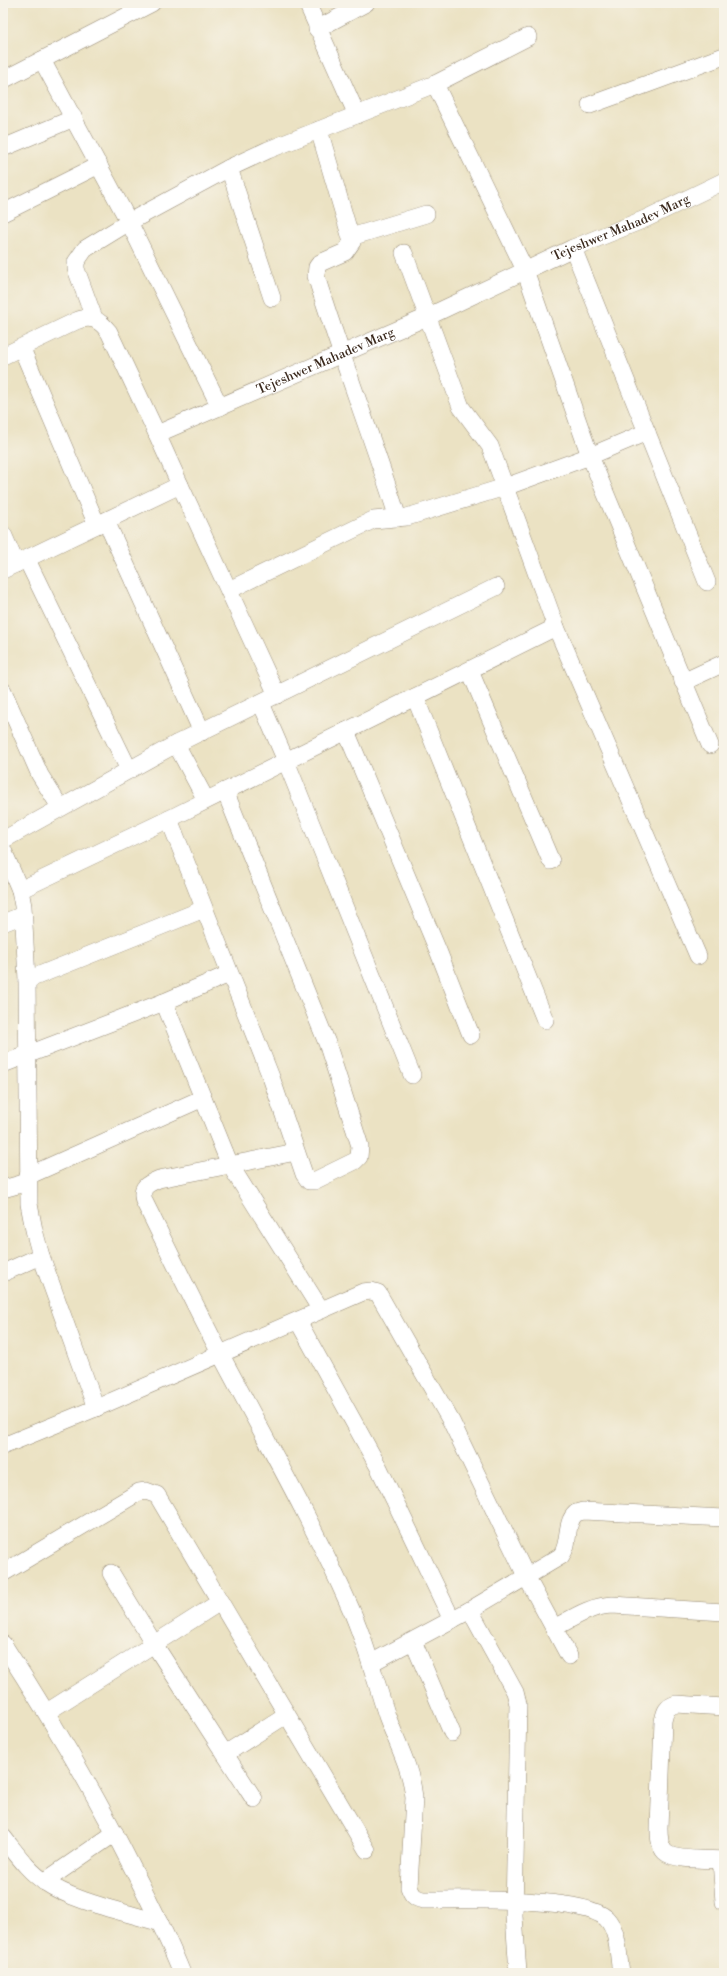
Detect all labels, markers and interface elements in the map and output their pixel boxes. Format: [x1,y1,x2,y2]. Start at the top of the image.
street label: Tejeshwer Mahadev Marg [549,191,692,265]
street label: Tejeshwer Mahadev Marg [254,324,397,398]

